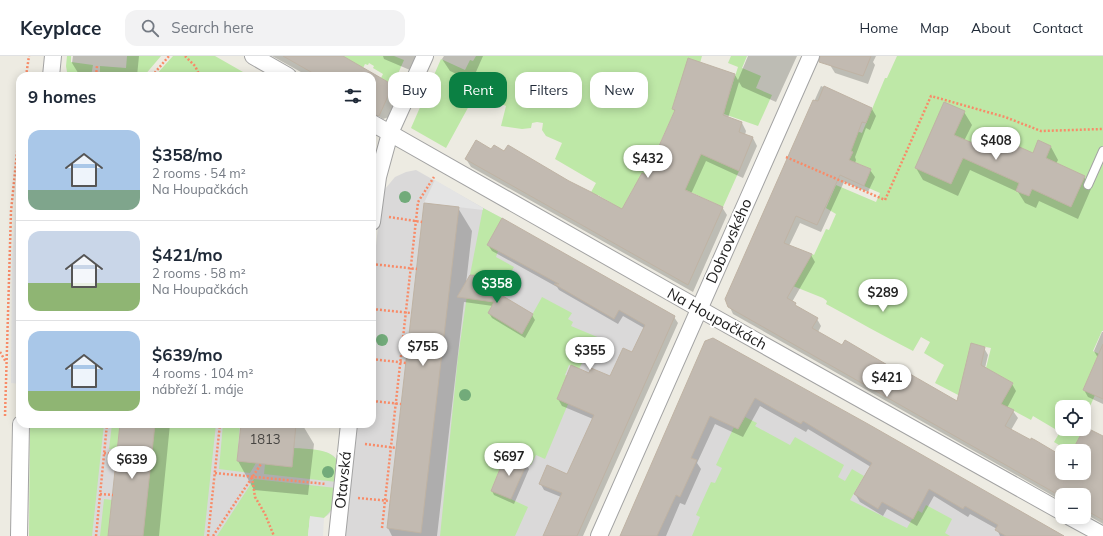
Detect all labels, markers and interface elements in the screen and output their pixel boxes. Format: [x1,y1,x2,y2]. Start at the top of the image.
search box [125,10,405,46]
text: Keyplace [20,16,101,40]
icon: search [139,17,161,39]
text: Search here [171,18,254,37]
text: Home [859,19,898,37]
text: Map [920,19,949,37]
text: About [971,19,1011,37]
text: Contact [1033,19,1083,37]
chip: Buy [388,72,441,108]
chip: Rent [449,72,507,108]
chip: Filters [515,72,582,108]
chip: New [590,72,648,108]
icon: filters [342,85,364,107]
text: 9 homes [28,86,96,107]
pin: $408 [972,127,1020,161]
text: $408 [980,132,1012,148]
text: $358/mo [152,144,223,165]
pin: $432 [624,145,672,179]
icon: home [60,146,108,194]
text: $432 [632,150,664,166]
text: 2 rooms · 54 m² [152,165,246,181]
text: Na Houpačkách [152,181,248,197]
street label: Dobrovského [701,195,756,286]
text: $421/mo [152,244,223,265]
icon: home [60,247,108,295]
text: 2 rooms · 58 m² [152,265,246,281]
pin: $358 [473,270,521,304]
text: $358 [481,275,513,291]
pin: $289 [859,279,907,313]
text: Na Houpačkách [152,281,248,297]
street label: Na Houpačkách [664,283,770,354]
text: $289 [867,284,899,300]
pin: $755 [399,333,447,367]
pin: $355 [566,337,614,371]
text: $755 [407,338,439,354]
text: $355 [574,342,606,358]
text: $639/mo [152,344,223,365]
icon: home [60,347,108,395]
pin: $421 [863,364,911,398]
text: 4 rooms · 104 m² [152,365,253,381]
text: $421 [871,369,903,385]
text: nábřeží 1. máje [152,381,244,397]
map controls [1055,400,1091,524]
button: locate [1055,400,1091,436]
house number: 1813 [249,431,281,447]
pin: $697 [485,443,533,477]
button: + [1055,444,1091,480]
pin: $639 [108,446,156,480]
text: $697 [493,448,525,464]
street label: Otavská [330,450,355,510]
text: $639 [116,451,148,467]
button: − [1055,488,1091,524]

